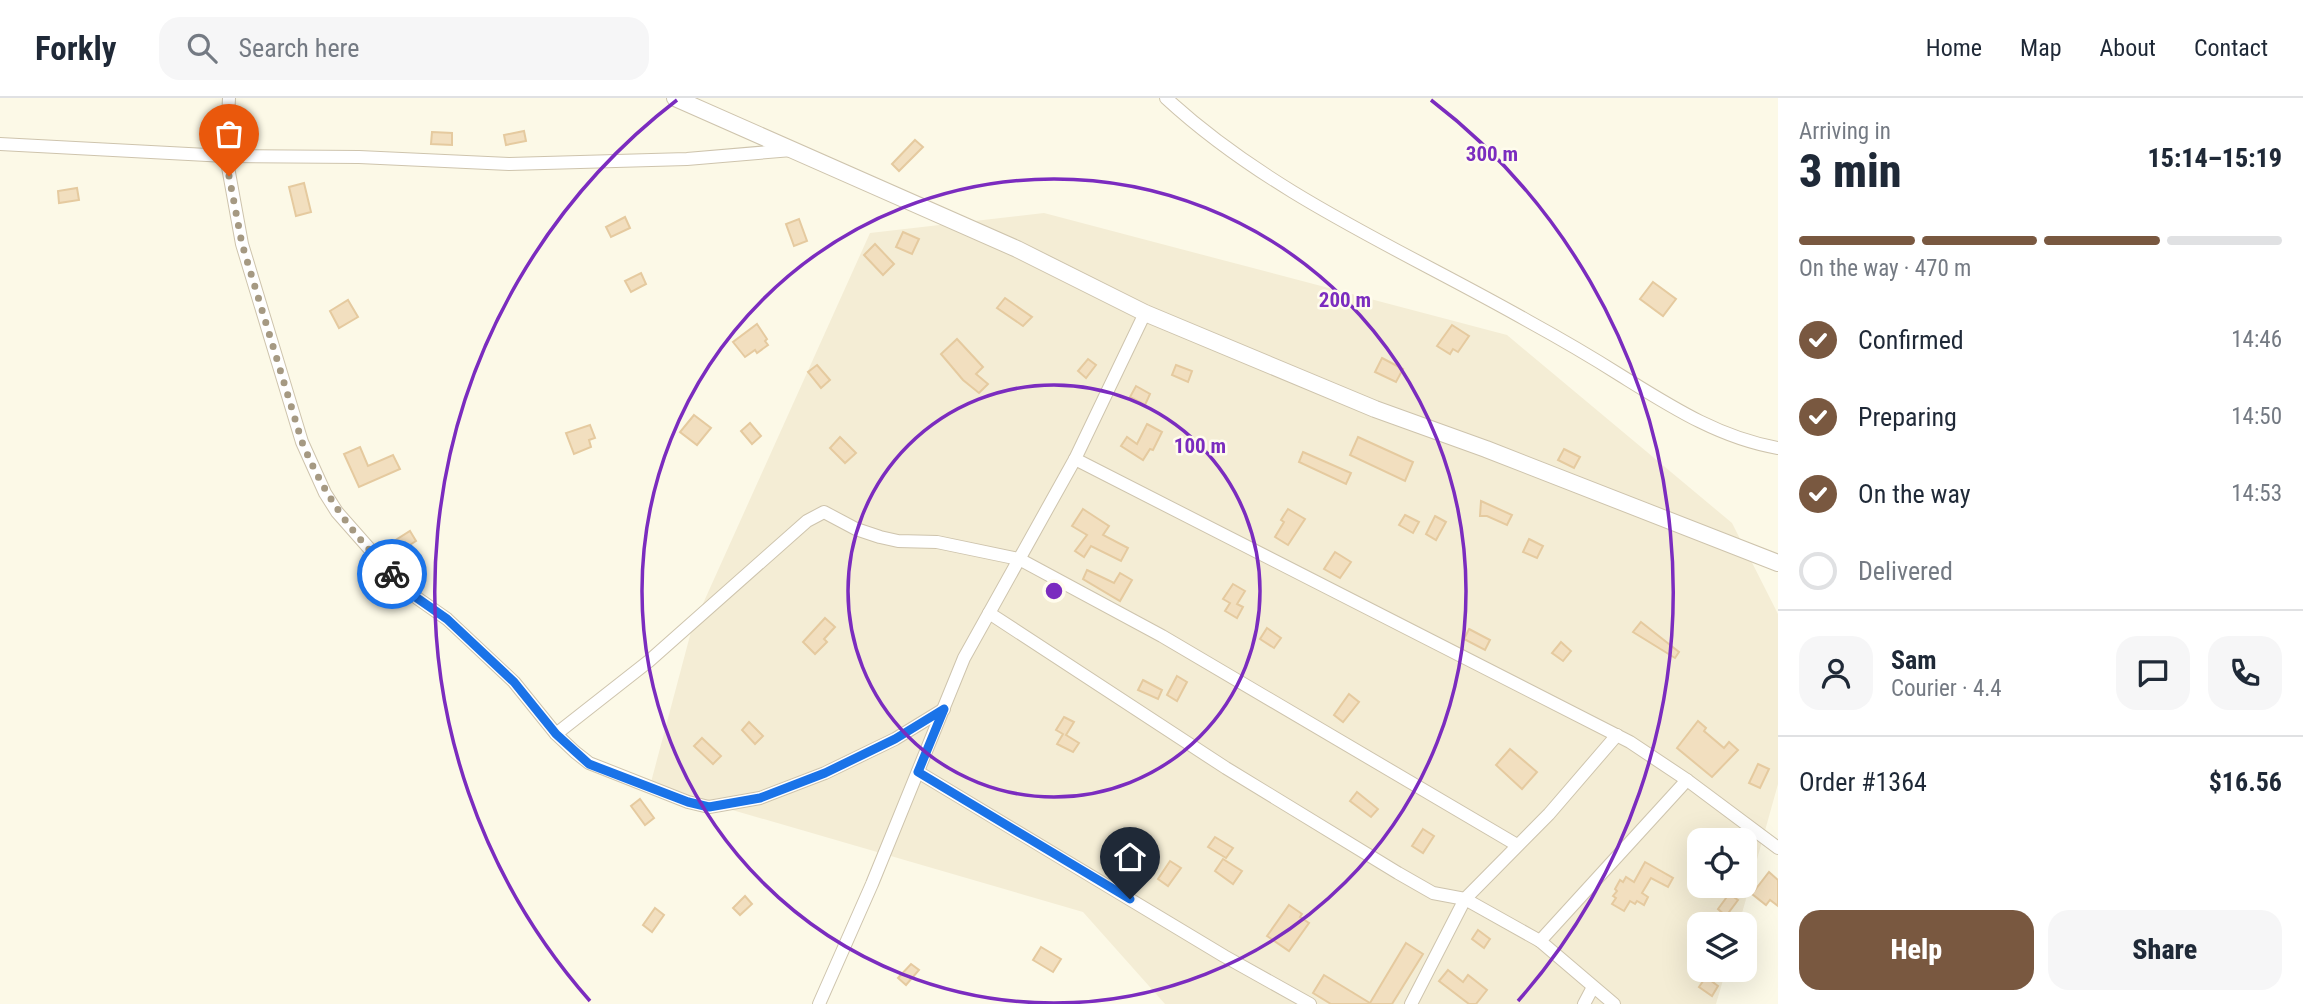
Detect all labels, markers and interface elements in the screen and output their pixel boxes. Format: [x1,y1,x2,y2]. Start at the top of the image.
search box [159,17,649,80]
text: Forkly [35,29,117,68]
icon: search [183,29,221,67]
text: Search here [239,33,359,63]
text: Home [1926,34,1982,62]
text: Map [2020,34,2062,62]
text: About [2100,34,2156,62]
text: Contact [2194,34,2268,62]
pin [199,104,259,176]
icon: bag [210,115,248,153]
text: Arriving in [1799,118,1891,145]
text: 300 m [1466,142,1518,166]
text: 15:14–15:19 [2148,143,2282,173]
text: 3 min [1799,144,1902,198]
text: On the way · 470 m [1799,255,1971,282]
text: 200 m [1319,288,1371,312]
icon: check [1799,321,1837,359]
text: Confirmed [1858,325,1964,355]
text: 14:46 [2231,326,2282,353]
icon: check [1799,398,1837,436]
text: Preparing [1858,402,1957,432]
text: 14:50 [2231,403,2282,430]
text: 100 m [1174,434,1226,458]
icon: check [1799,475,1837,513]
text: On the way [1858,479,1971,509]
text: 14:53 [2231,480,2282,507]
courier [357,539,427,609]
icon: bike [373,555,411,593]
text: Delivered [1858,556,1953,586]
centre of rings [1042,579,1066,603]
button: person [1799,636,1873,710]
button: chat [2116,636,2190,710]
button: phone [2208,636,2282,710]
text: Sam [1891,645,1937,675]
text: Courier · 4.4 [1891,675,2002,702]
text: Order #1364 [1799,767,1927,797]
text: $16.56 [2209,767,2282,797]
pin [1100,827,1160,899]
map controls [1687,828,1757,982]
button: locate [1687,828,1757,898]
icon: home [1111,838,1149,876]
button: Help [1799,910,2034,990]
button: Share [2048,910,2282,990]
button: layers [1687,912,1757,982]

